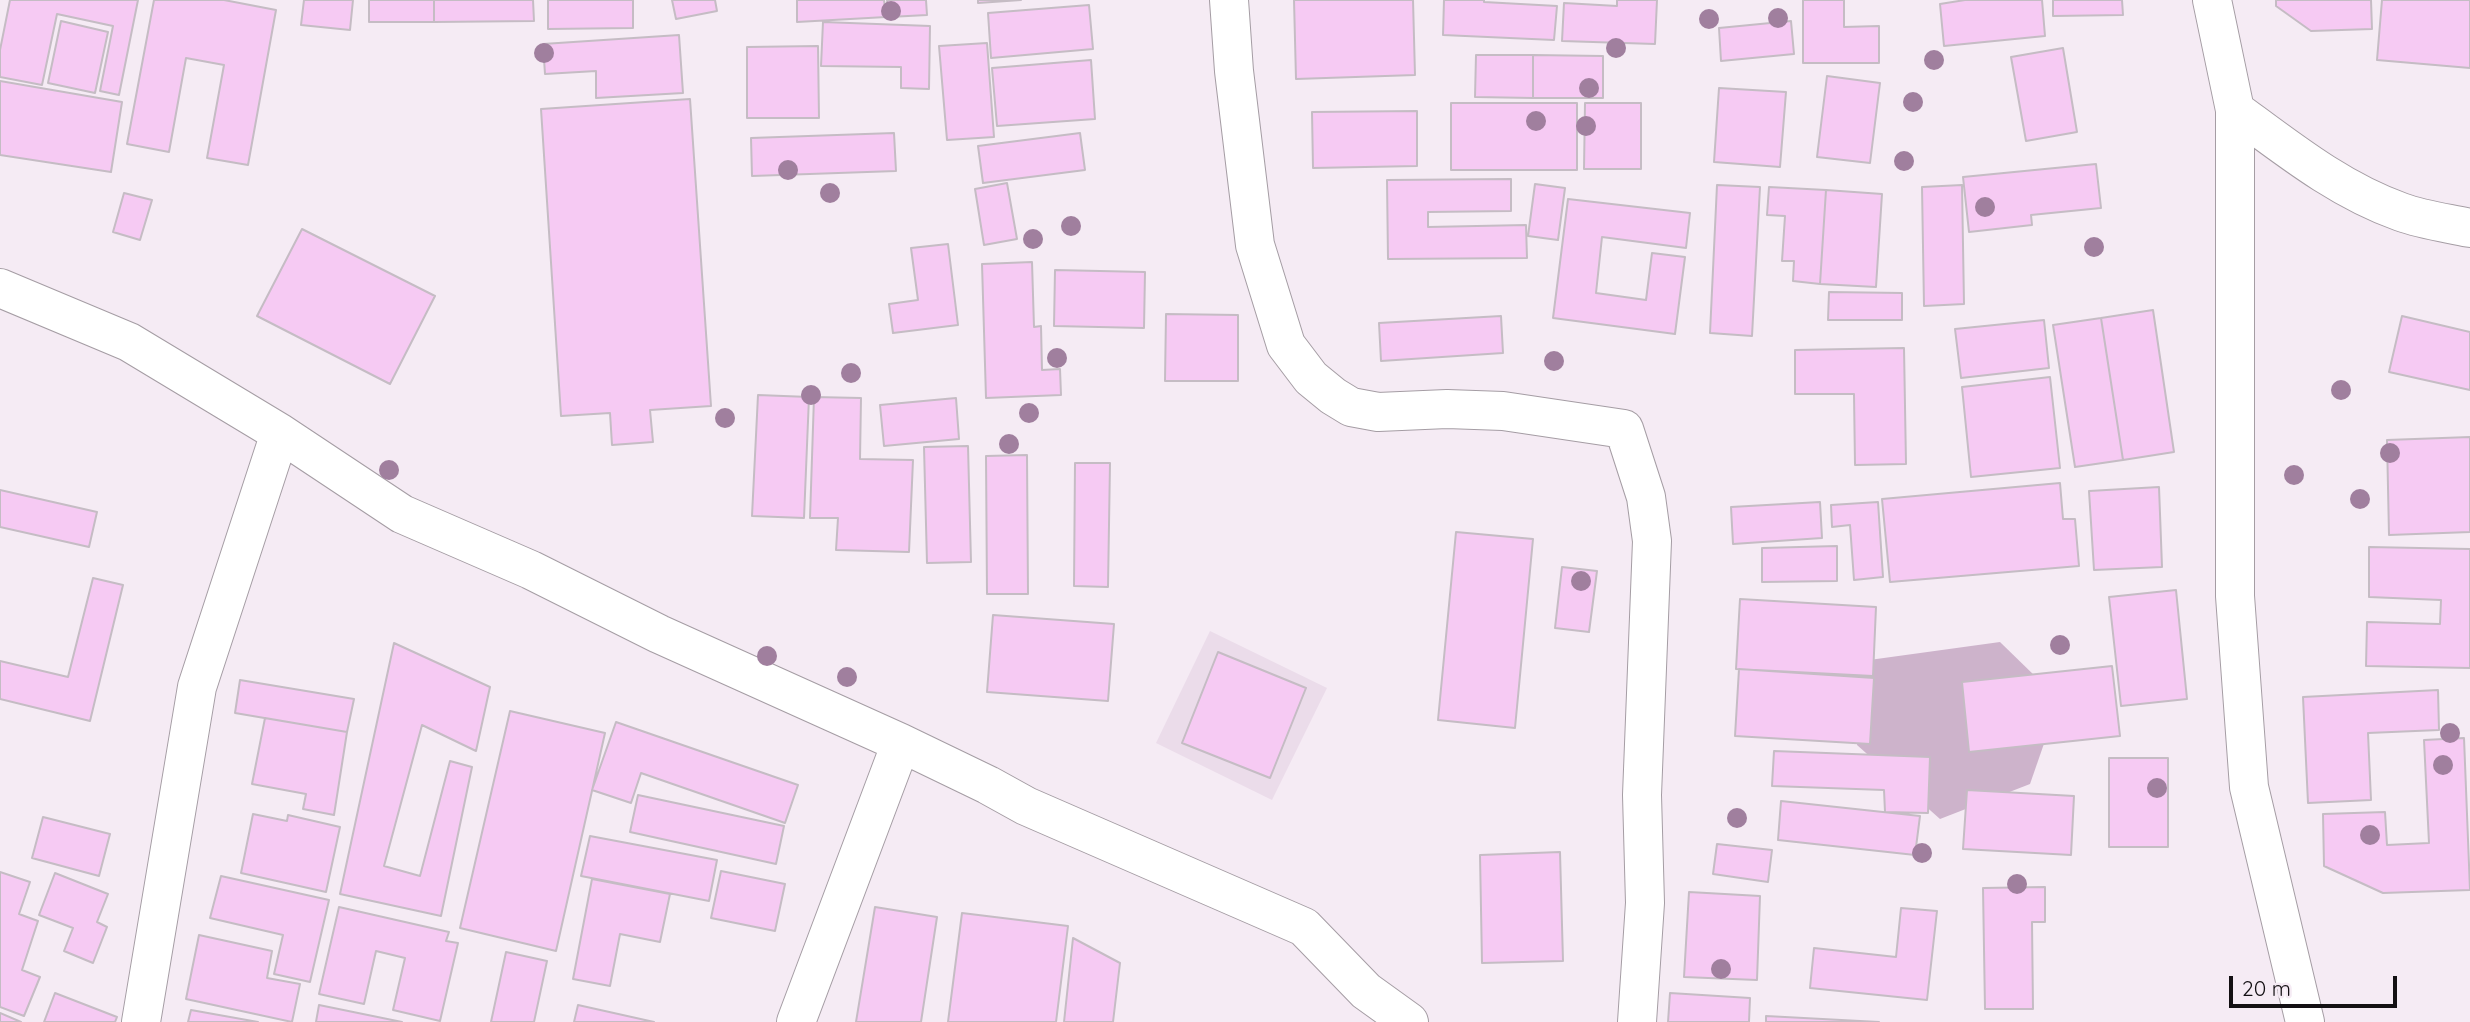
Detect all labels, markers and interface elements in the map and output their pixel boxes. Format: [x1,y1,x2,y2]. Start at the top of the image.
scale bar [2232,962,2400,1006]
text: 20 m [2242,975,2291,1001]

